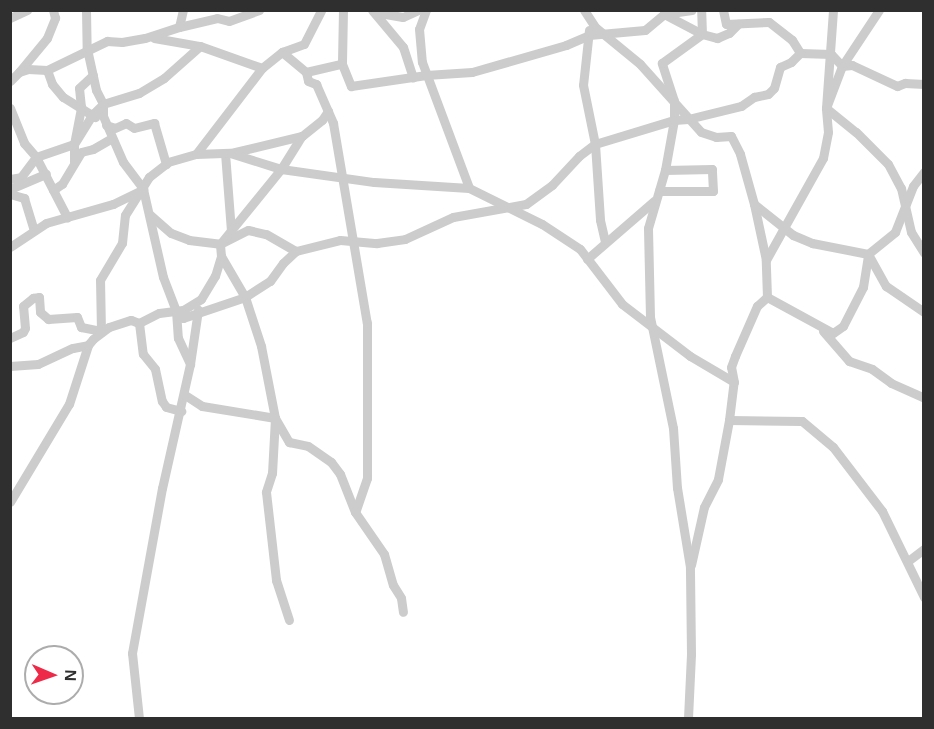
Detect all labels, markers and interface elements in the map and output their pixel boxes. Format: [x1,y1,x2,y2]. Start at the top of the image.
north arrow [24,645,84,705]
text: N [62,670,79,682]

